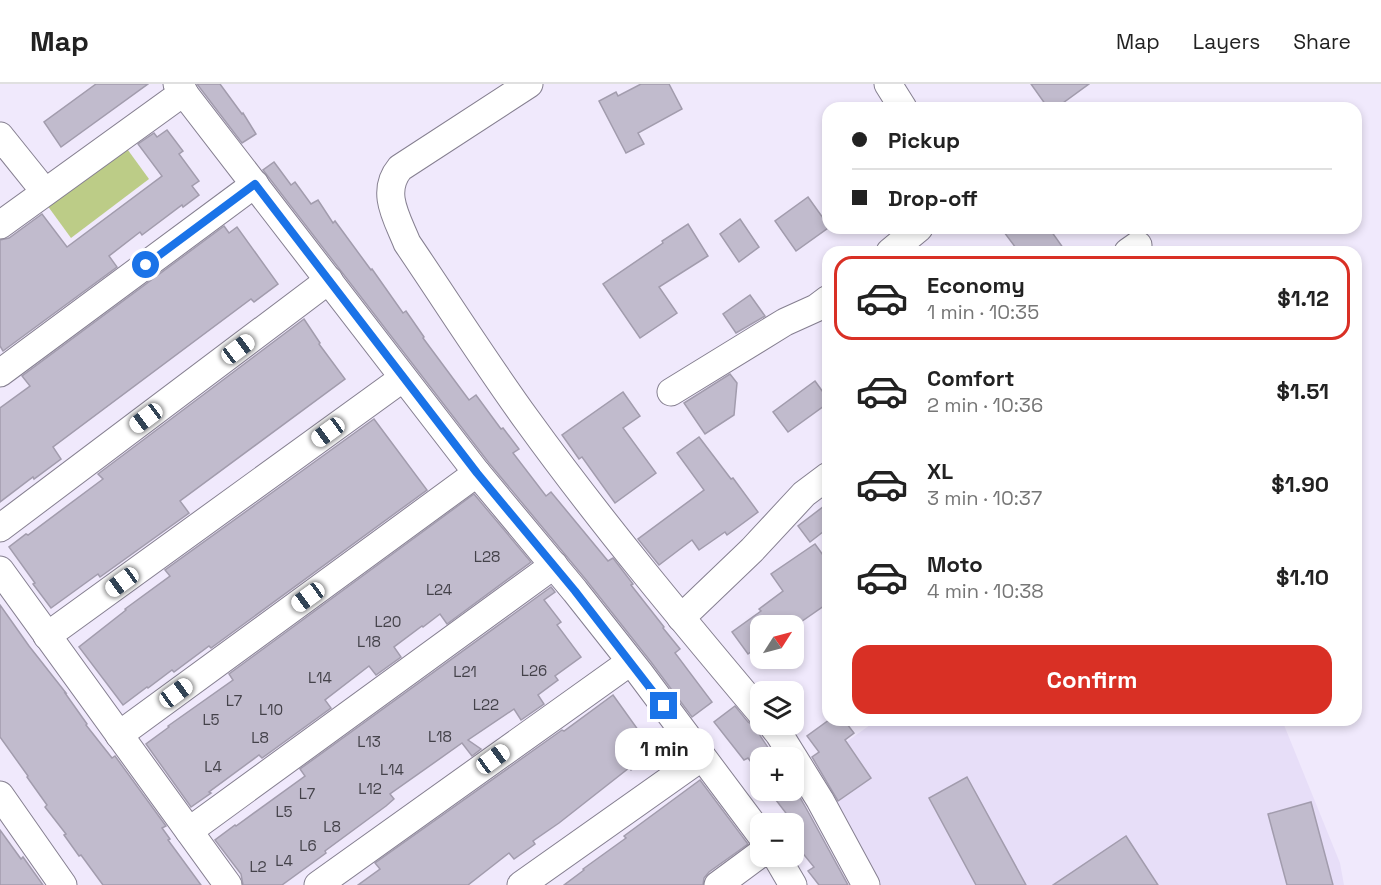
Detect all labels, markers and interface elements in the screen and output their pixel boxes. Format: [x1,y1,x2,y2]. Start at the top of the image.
text: Map [30,23,89,59]
text: Map [1116,28,1160,55]
text: Layers [1193,28,1260,55]
text: Share [1293,28,1351,55]
text: Pickup [888,126,960,154]
text: Drop-off [888,184,978,212]
route start [132,251,159,278]
icon: car [855,271,909,325]
text: Economy [927,271,1025,299]
text: $1.12 [1277,284,1329,312]
text: 1 min · 10:35 [927,299,1039,325]
car [218,331,258,367]
icon: car [855,364,909,418]
text: Comfort [927,364,1015,392]
text: $1.51 [1276,377,1329,405]
text: 2 min · 10:36 [927,392,1043,418]
car [126,400,166,436]
car [308,414,348,450]
icon: car [855,457,909,511]
text: XL [927,457,953,485]
text: $1.90 [1271,470,1329,498]
text: 3 min · 10:37 [927,485,1042,511]
house number: L28 [474,547,500,566]
icon: car [855,550,909,604]
text: Moto [927,550,983,578]
text: $1.10 [1276,563,1329,591]
car [102,564,142,600]
text: 4 min · 10:38 [927,578,1044,604]
car [288,579,328,615]
house number: L24 [426,580,452,599]
house number: L20 [375,612,401,631]
north arrow [750,615,804,669]
map controls [750,615,804,867]
house number: L18 [357,632,381,651]
button: Confirm [852,645,1332,714]
house number: L26 [521,661,547,680]
house number: L21 [453,662,477,681]
house number: L14 [308,668,332,687]
car [156,675,196,711]
button: layers [750,681,804,735]
house number: L7 [226,691,242,710]
route end [650,692,677,719]
house number: L22 [473,695,499,714]
house number: L10 [259,700,283,719]
house number: L5 [202,710,220,729]
house number: L18 [428,727,452,746]
callout: 1 min [614,727,714,769]
house number: L8 [251,728,269,747]
house number: L13 [357,732,381,751]
text: 1 min [640,736,689,762]
car [473,741,513,777]
button: + [750,747,804,801]
house number: L4 [204,757,222,776]
house number: L14 [380,760,404,779]
house number: L12 [358,779,382,798]
house number: L7 [299,784,315,803]
house number: L5 [275,802,293,821]
button: − [750,813,804,867]
house number: L8 [323,817,341,836]
house number: L6 [299,836,317,855]
house number: L4 [275,851,293,870]
house number: L2 [249,857,267,876]

